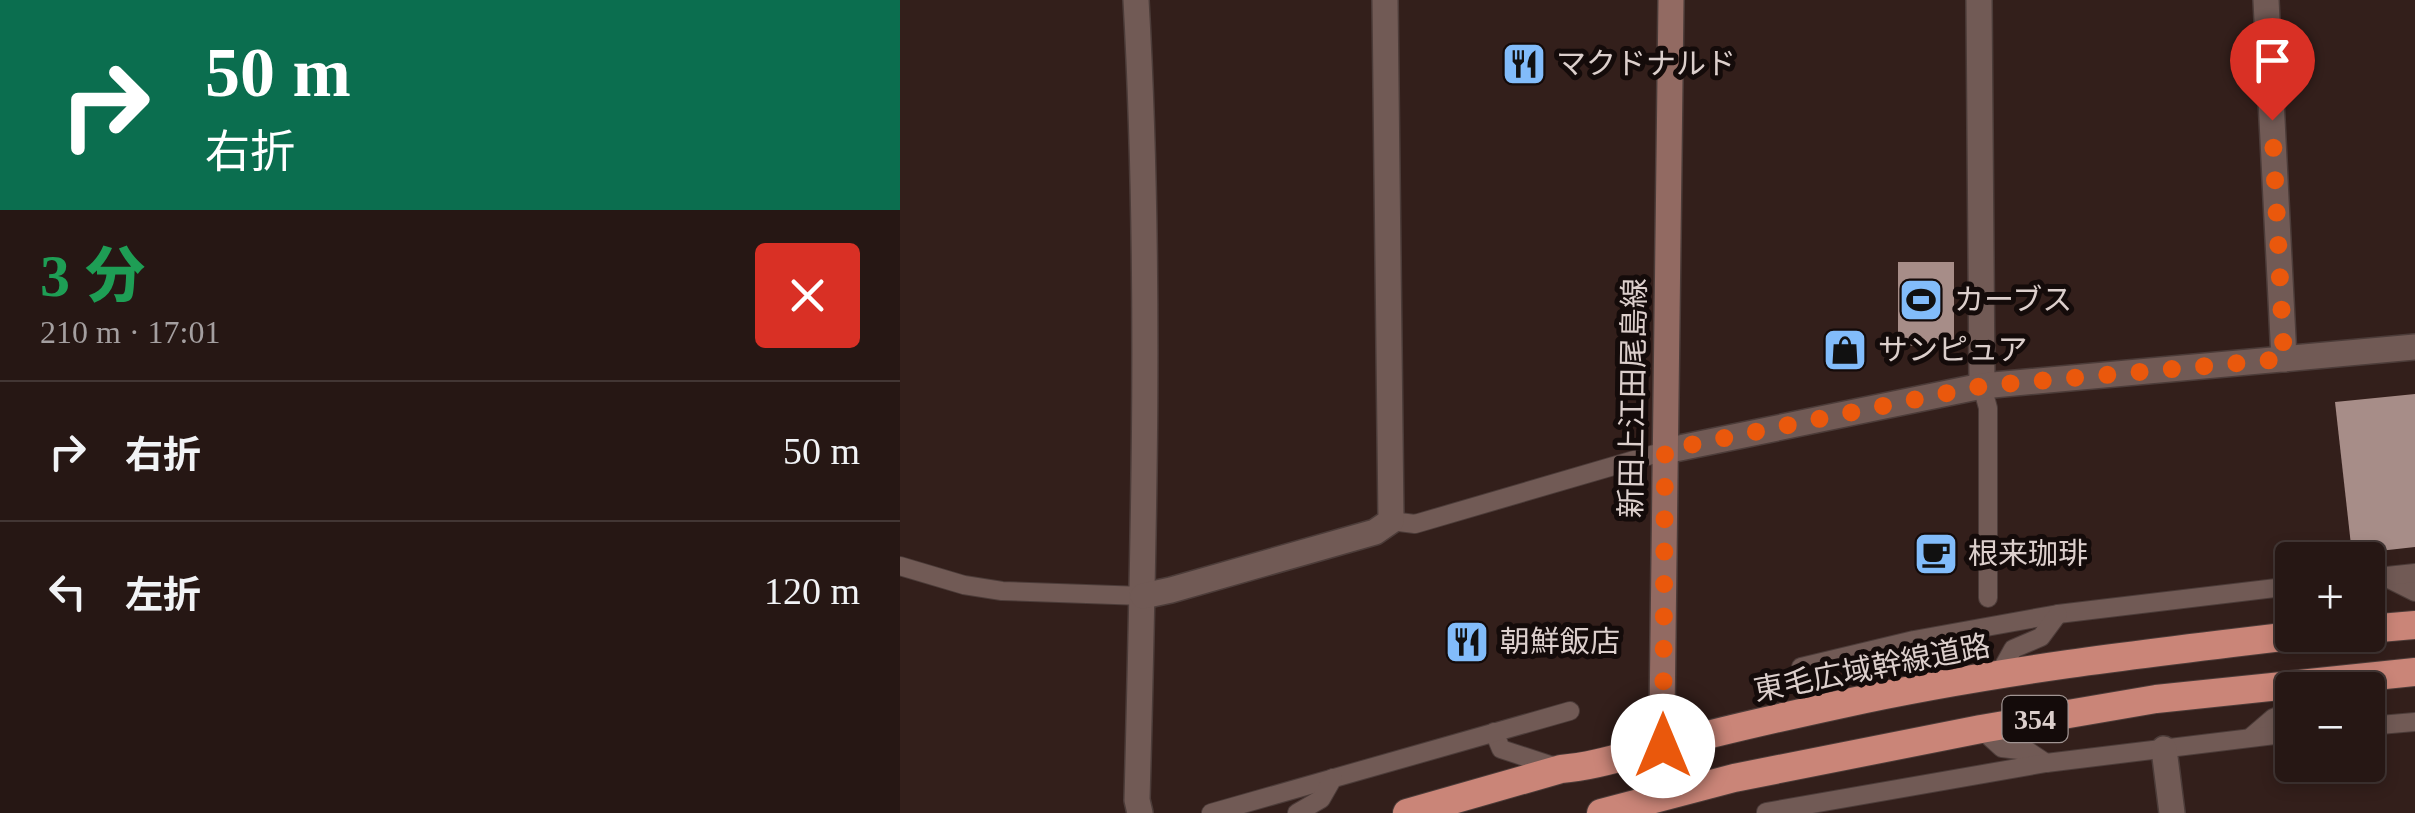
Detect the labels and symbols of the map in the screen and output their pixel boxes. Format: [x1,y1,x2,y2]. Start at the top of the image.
pin [2230,18,2315,121]
restaurant icon: マクドナルド [1501,41,1547,87]
place label: マクドナルド [1556,47,1736,80]
sports icon: カーブス [1898,277,1944,323]
street label: 新田上江田尾島線 [1614,278,1651,518]
place label: カーブス [1954,283,2072,316]
shop icon: サンピュア [1822,327,1868,373]
place label: サンピュア [1878,333,2027,366]
cafe icon: 根来珈琲 [1913,531,1959,577]
place label: 根来珈琲 [1968,537,2088,570]
restaurant icon: 朝鮮飯店 [1444,619,1490,665]
place label: 朝鮮飯店 [1500,625,1620,658]
street label: 東毛広域幹線道路 [1751,628,1993,707]
position arrow [1611,694,1715,798]
road number: 354 [2002,696,2068,742]

